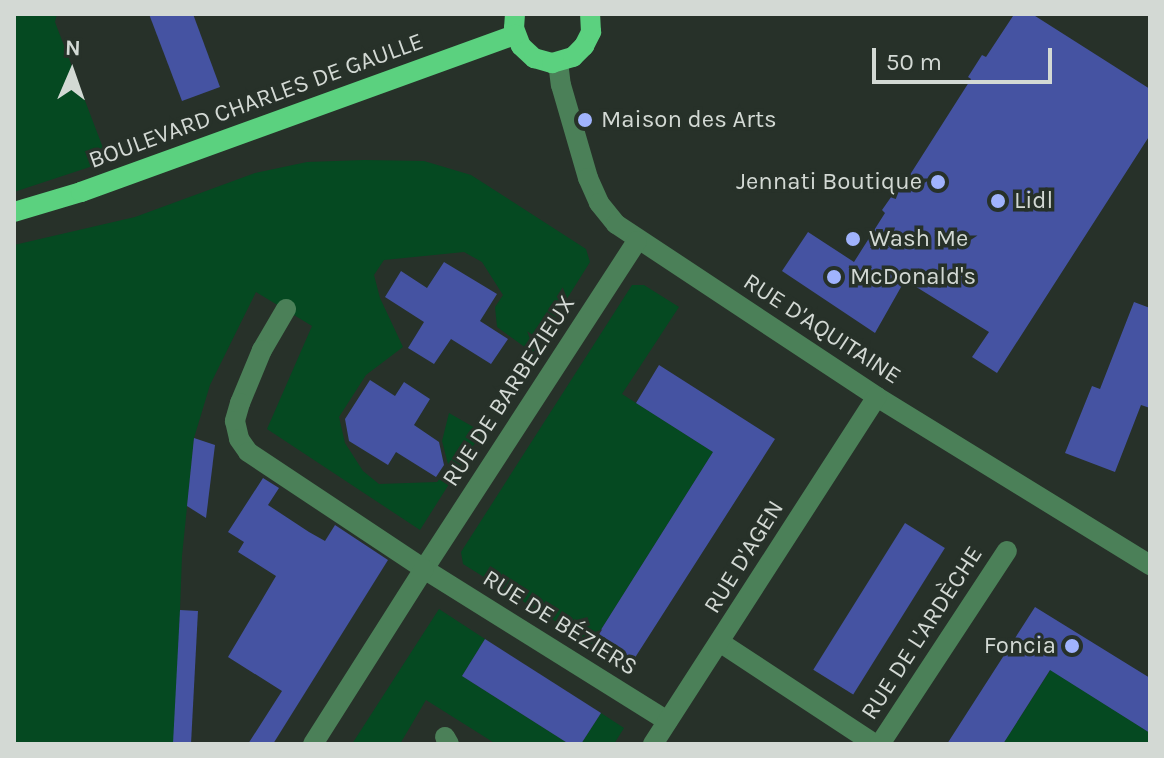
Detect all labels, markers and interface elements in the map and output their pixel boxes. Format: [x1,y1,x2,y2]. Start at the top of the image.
street label: BOULEVARD CHARLES DE GAULLE [85,27,427,175]
north arrow [32,32,112,112]
scale bar [876,32,1056,82]
text: N [64,35,81,61]
text: 50 m [886,48,942,76]
place label: Maison des Arts [601,106,777,134]
marker: Maison des Arts [576,111,594,129]
place label: Jennati Boutique [736,168,922,196]
marker: Jennati Boutique [929,173,947,191]
place label: Lidl [1014,187,1053,215]
marker: Lidl [989,192,1007,210]
place label: Wash Me [869,225,968,253]
marker: Wash Me [844,230,862,248]
place label: McDonald's [850,263,976,291]
street label: RUE D'AQUITAINE [738,267,906,391]
marker: McDonald's [825,268,843,286]
street label: RUE DE BARBEZIEUX [437,290,581,492]
street label: RUE D'AGEN [698,495,790,619]
street label: RUE DE L'ARDÈCHE [855,541,989,725]
street label: RUE DE BÉZIERS [477,564,643,682]
place label: Foncia [984,632,1056,660]
marker: Foncia [1063,637,1081,655]

